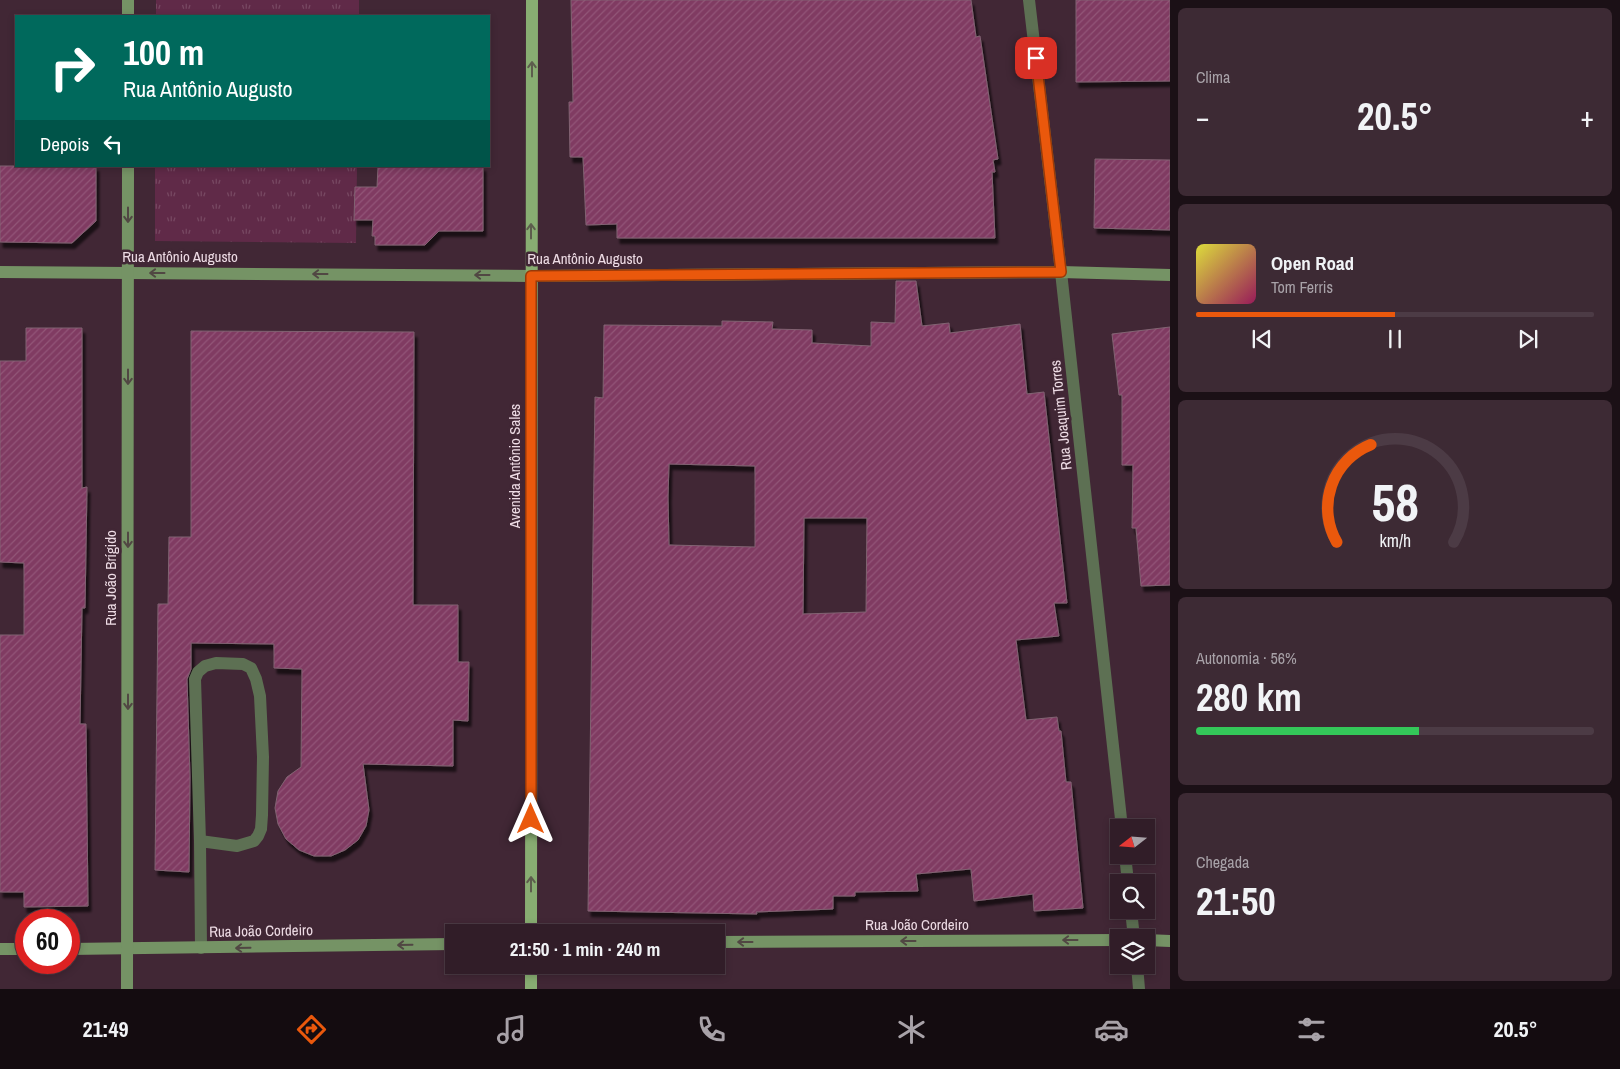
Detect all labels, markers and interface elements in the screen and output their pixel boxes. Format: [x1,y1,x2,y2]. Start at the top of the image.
text: 100 m [123,29,204,76]
icon: right [40,35,105,100]
pin [1015,37,1057,79]
icon: arrive [1022,44,1050,72]
one-way arrow [527,61,537,78]
text: Clima [1196,66,1230,88]
text: Rua Antônio Augusto [123,74,293,104]
text: 20.5° [1357,91,1433,142]
text: − [1196,98,1209,136]
text: + [1581,98,1594,136]
icon: left [99,130,127,158]
text: Depois [40,131,89,157]
one-way arrow [123,206,133,223]
one-way arrow [526,224,536,240]
street label: Rua Antônio Augusto [122,246,238,267]
street label: Rua Antônio Augusto [527,248,643,269]
text: Open Road [1271,250,1354,276]
one-way arrow [150,268,166,278]
one-way arrow [312,269,328,279]
one-way arrow [475,270,491,280]
text: Tom Ferris [1271,276,1333,298]
icon: previous [1248,325,1276,353]
icon: pause [1381,325,1409,353]
icon: next [1514,325,1542,353]
street label: Rua Joaquim Torres [1044,359,1077,471]
one-way arrow [123,369,133,385]
street label: Avenida Antônio Sales [504,404,525,529]
text: 58 [1371,467,1419,537]
text: km/h [1379,529,1411,553]
street label: Rua João Brígido [100,530,121,626]
one-way arrow [123,532,133,548]
text: Autonomia · 56% [1196,647,1297,669]
text: 280 km [1196,672,1302,723]
one-way arrow [123,694,133,710]
position arrow [504,792,556,844]
north arrow [1110,819,1155,864]
map controls [1110,819,1155,974]
text: Chegada [1196,851,1249,873]
button: search [1110,874,1155,919]
one-way arrow [526,876,536,892]
text: 21:50 [1196,876,1276,927]
speed limit sign: 60 [15,909,80,974]
street label: Rua João Cordeiro [865,914,969,935]
street label: Rua João Cordeiro [209,919,313,942]
button: layers [1110,929,1155,974]
one-way arrow [1062,935,1078,945]
text: 21:50 · 1 min · 240 m [510,936,660,962]
one-way arrow [900,936,916,946]
one-way arrow [737,937,754,947]
one-way arrow [397,940,414,950]
one-way arrow [235,943,251,952]
icon: directions [294,1012,329,1047]
icon: music [494,1012,529,1047]
icon: phone [694,1012,729,1047]
icon: climate [894,1012,929,1047]
icon: car [1094,1012,1129,1047]
icon: filters [1294,1012,1329,1047]
text: 21:49 [82,1014,129,1044]
text: 20.5° [1494,1014,1537,1044]

